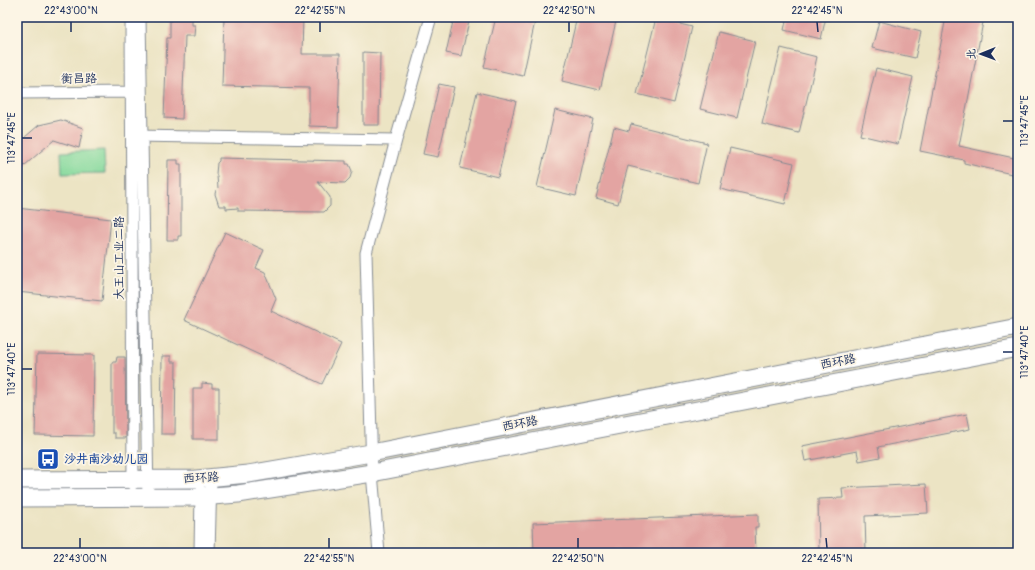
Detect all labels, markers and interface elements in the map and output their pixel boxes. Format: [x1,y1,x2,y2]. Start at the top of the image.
text: 22°43'00"N [44,5,98,17]
text: 22°42'55"N [295,5,346,17]
text: 22°42'50"N [543,5,595,17]
text: 22°42'45"N [792,5,843,17]
north arrow [961,34,1001,74]
text: 北 [965,49,978,60]
street label: 衡昌路 [61,71,97,87]
text: 113°47'45"E [1019,95,1031,147]
text: 113°47'45"E [6,112,18,164]
street label: 大王山工业二路 [112,216,127,300]
text: 113°47'40"E [1019,326,1031,378]
text: 113°47'40"E [6,343,18,395]
street label: 西环路 [819,351,857,373]
street label: 西环路 [501,413,539,435]
bus stop icon: 沙井南沙幼儿园 [35,446,61,472]
place label: 沙井南沙幼儿园 [64,452,148,467]
street label: 西环路 [183,470,219,486]
text: 22°43'00"N [53,553,107,565]
text: 22°42'55"N [304,553,355,565]
text: 22°42'50"N [552,553,604,565]
text: 22°42'45"N [802,553,853,565]

